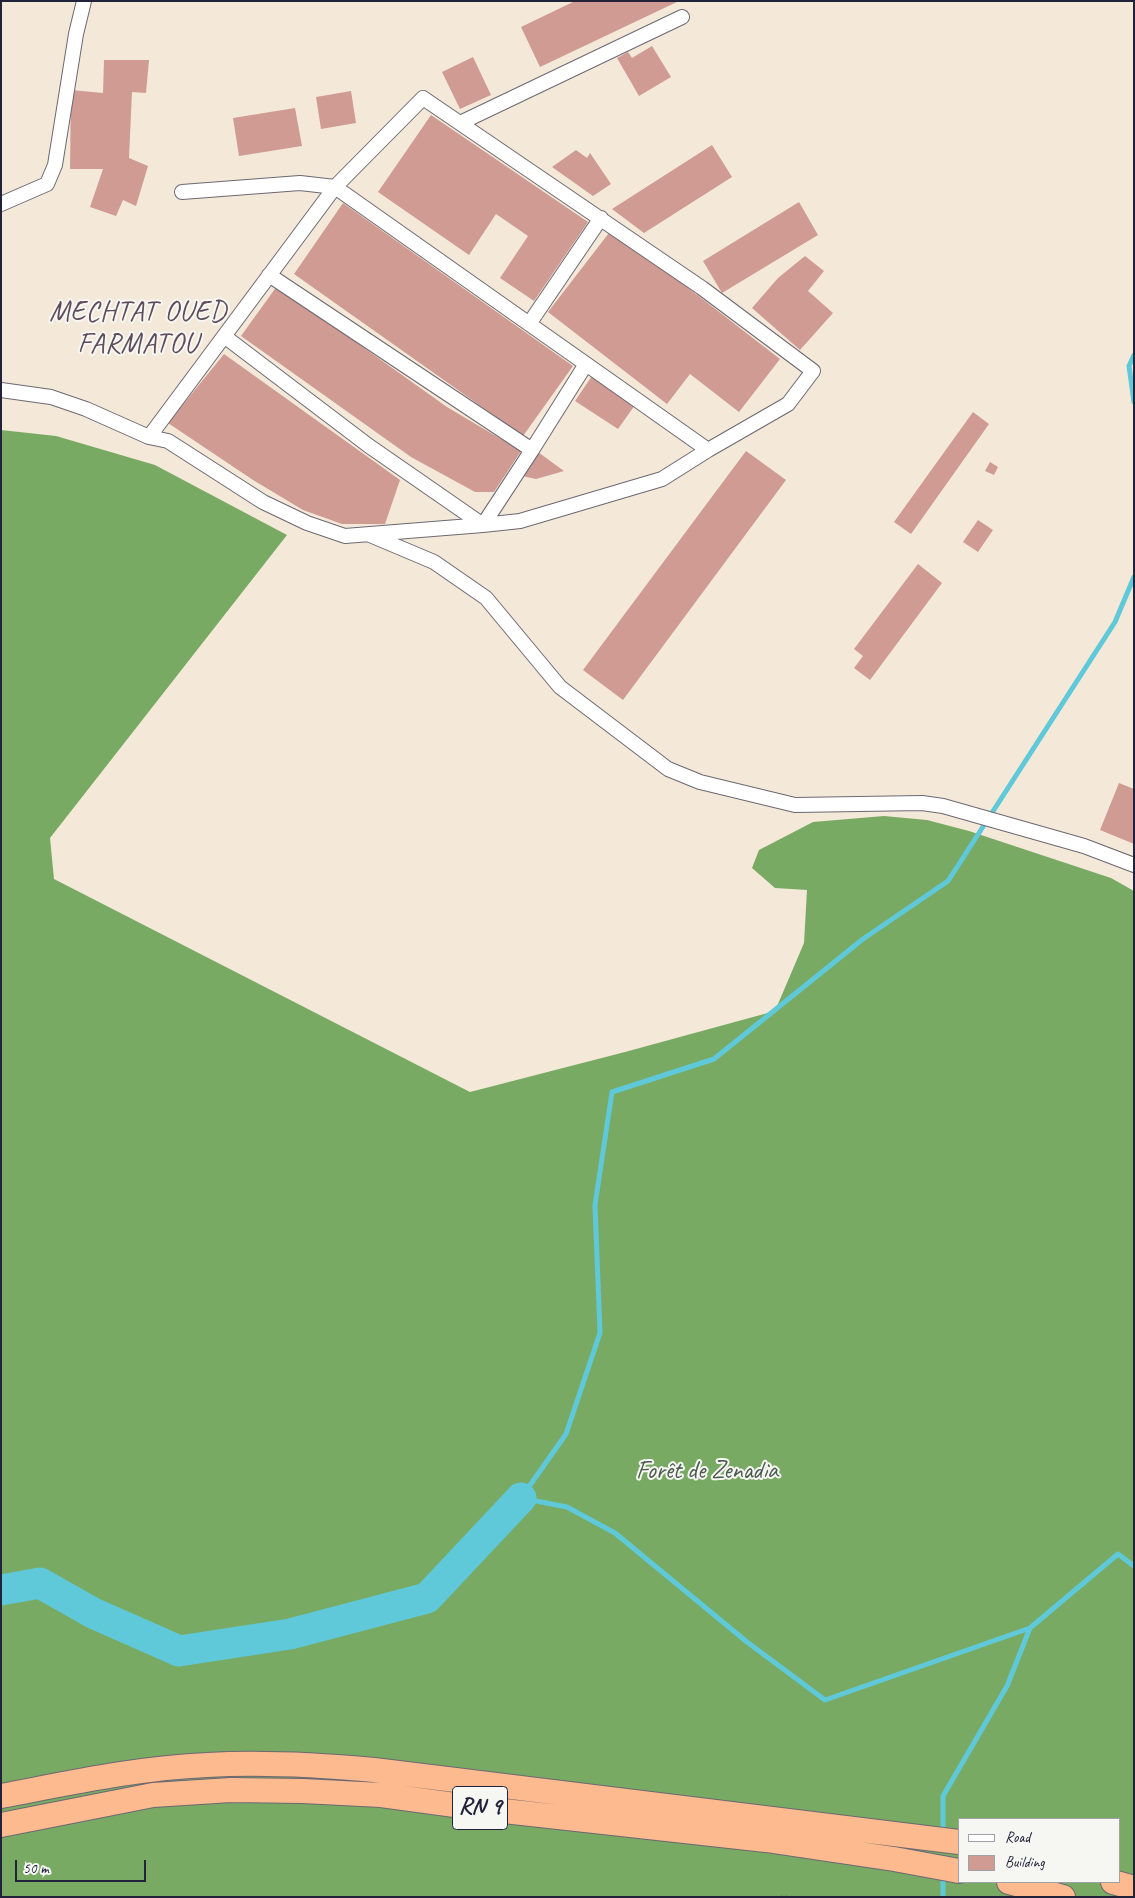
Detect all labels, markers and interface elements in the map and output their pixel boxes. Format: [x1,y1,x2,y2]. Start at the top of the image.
district label: MECHTAT OUED FARMATOU [47,296,229,362]
park label: Forêt de Zenadia [636,1456,778,1486]
road number: RN 9 [452,1786,508,1830]
legend [958,1818,1120,1883]
text: Road [1005,1828,1030,1847]
scale bar [18,1850,149,1882]
text: Building [1005,1853,1044,1872]
text: 50 m [23,1859,49,1878]

